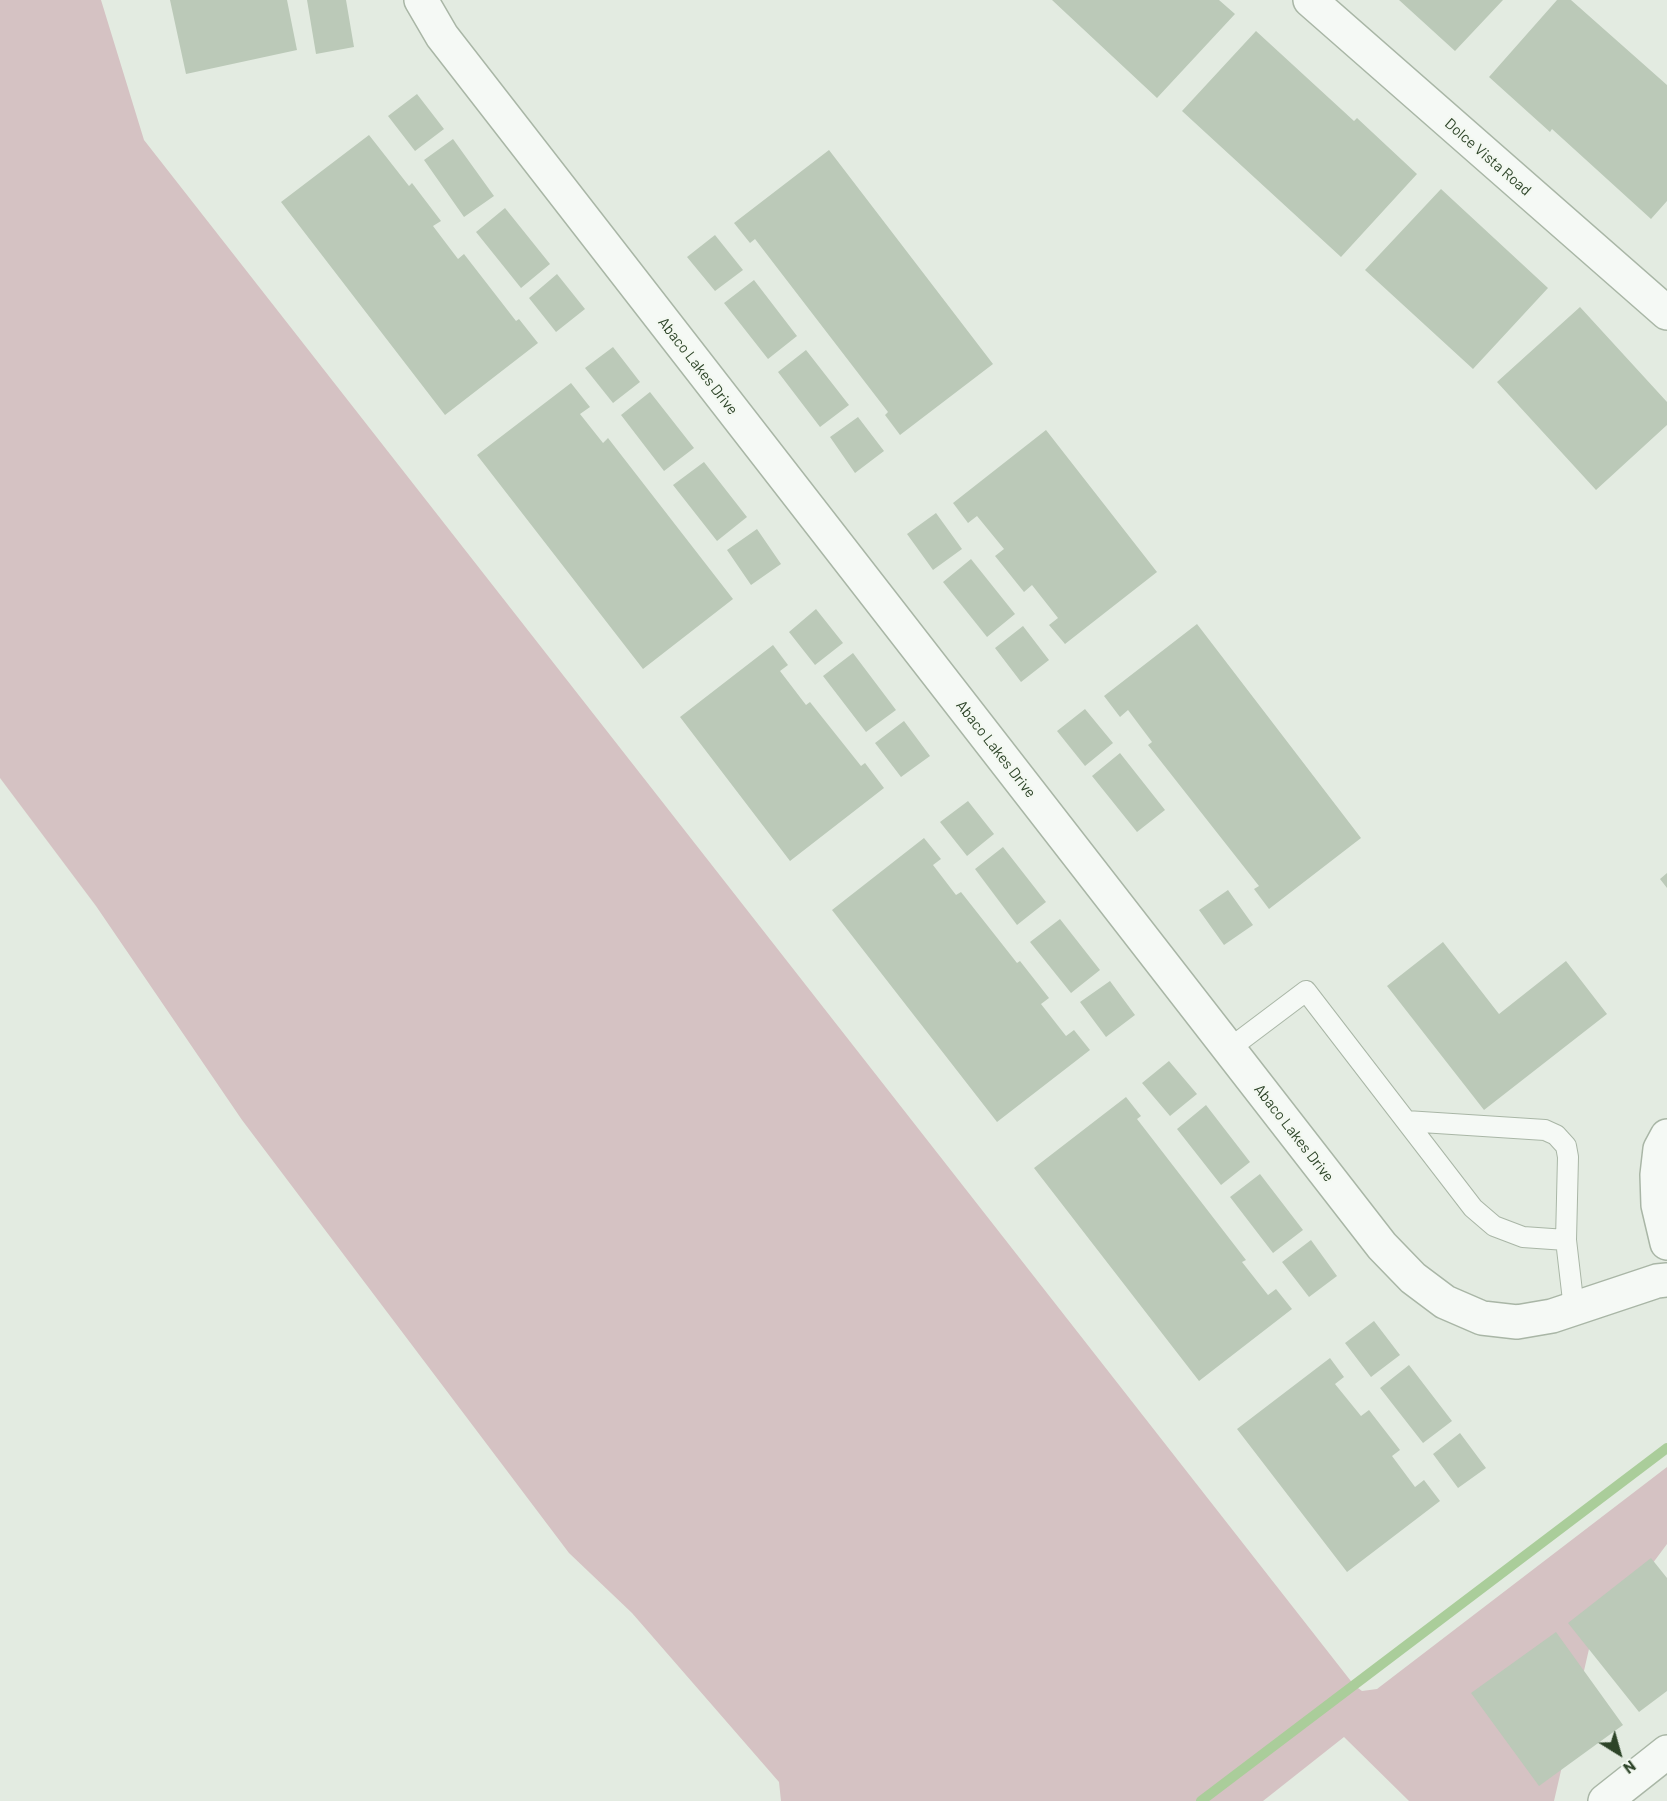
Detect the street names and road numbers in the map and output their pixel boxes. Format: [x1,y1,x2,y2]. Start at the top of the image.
street label: Dolce Vista Road [1441,115,1535,199]
street label: Abaco Lakes Drive [654,314,742,418]
street label: Abaco Lakes Drive [952,697,1040,801]
street label: Abaco Lakes Drive [1250,1081,1338,1185]

